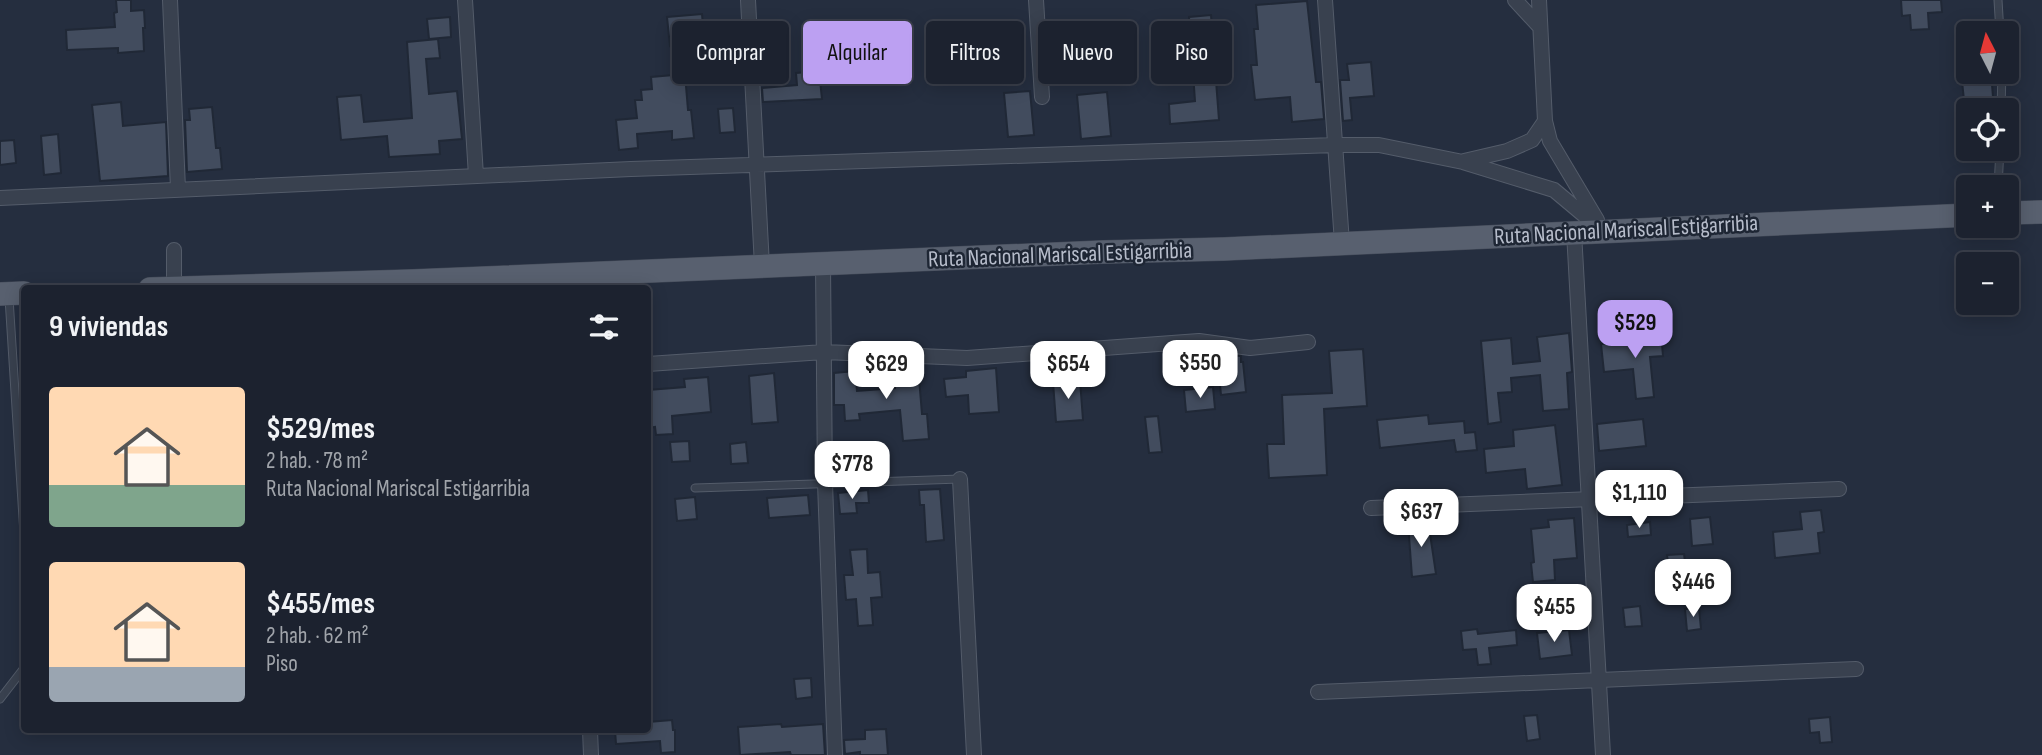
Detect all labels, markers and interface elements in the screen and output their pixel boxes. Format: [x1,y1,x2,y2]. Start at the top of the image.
chip: Comprar [672,21,789,84]
chip: Alquilar [803,21,912,84]
chip: Filtros [926,21,1024,84]
chip: Nuevo [1038,21,1137,84]
chip: Piso [1151,21,1232,84]
north arrow [1956,21,2020,84]
map controls [1956,21,2019,315]
button: locate [1956,98,2019,161]
button: + [1956,175,2019,238]
street label: Ruta Nacional Mariscal Estigarribia [1493,209,1759,251]
street label: Ruta Nacional Mariscal Estigarribia [928,236,1192,274]
button: − [1956,252,2019,315]
pin: $529 [1594,300,1676,360]
icon: filters [585,308,623,346]
text: 9 viviendas [49,309,168,345]
text: $529 [1614,309,1656,337]
pin: $550 [1159,340,1241,400]
pin: $629 [845,342,927,401]
pin: $654 [1027,342,1109,401]
text: $550 [1179,349,1221,377]
text: $629 [864,350,908,378]
text: $654 [1046,350,1090,378]
text: $529/mes [266,411,375,447]
icon: home [105,415,189,499]
pin: $778 [811,442,893,501]
text: 2 hab. · 78 m² [266,447,368,475]
text: $778 [831,450,873,478]
pin: $1,110 [1582,470,1696,530]
text: Ruta Nacional Mariscal Estigarribia [266,475,530,503]
text: $1,110 [1611,479,1667,507]
pin: $637 [1380,490,1462,549]
text: $637 [1400,498,1442,526]
pin: $446 [1652,560,1734,619]
text: $446 [1671,568,1715,596]
pin: $455 [1513,584,1595,644]
text: $455/mes [266,586,375,622]
icon: home [105,590,189,674]
text: $455 [1533,593,1575,621]
text: 2 hab. · 62 m² [266,622,369,650]
text: Piso [266,650,298,678]

